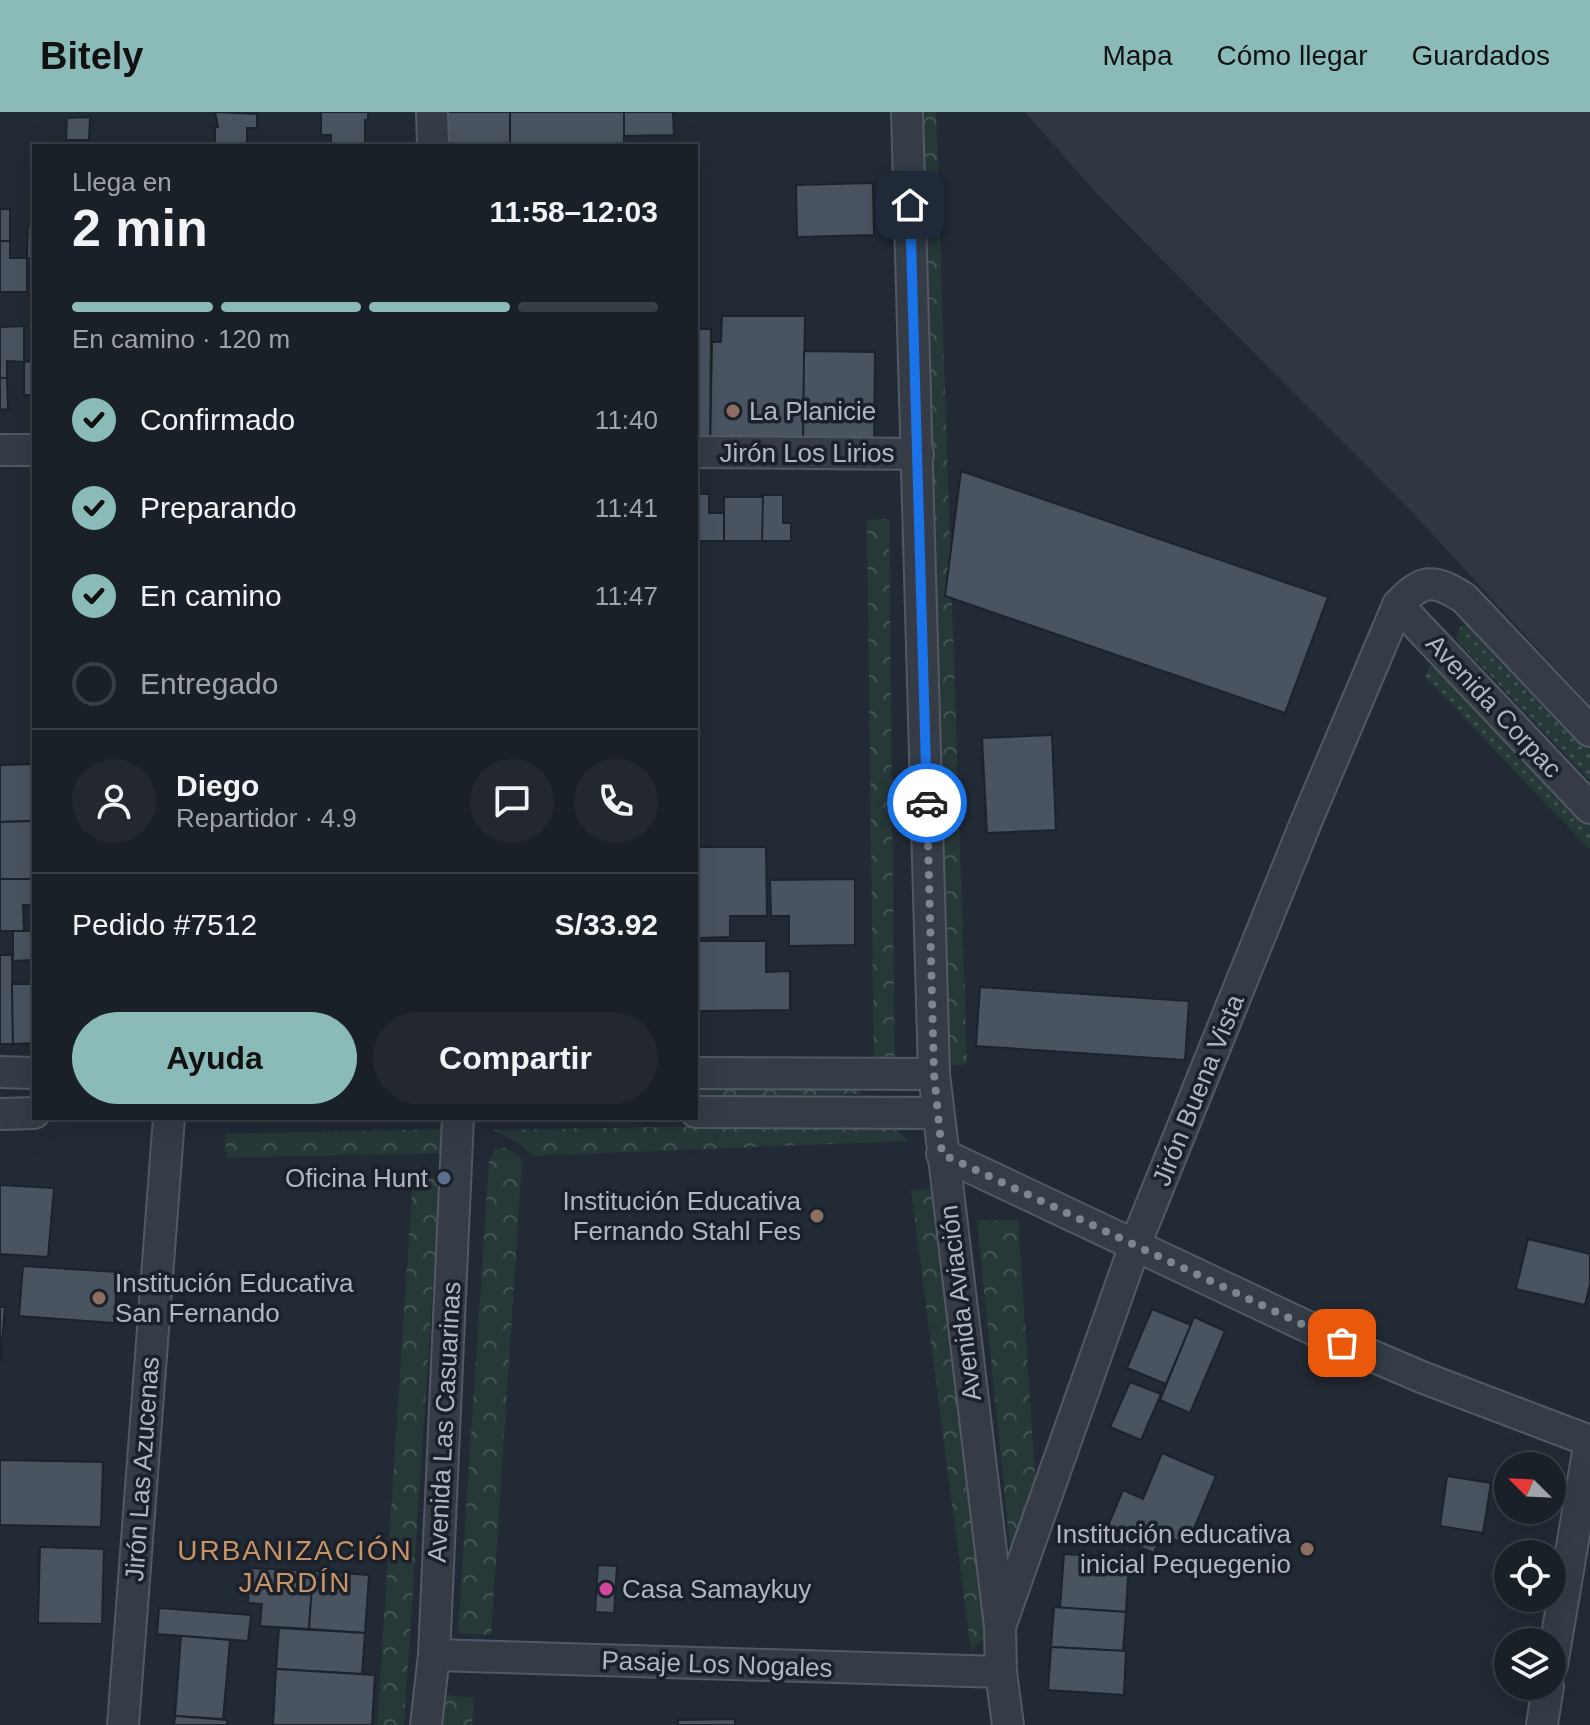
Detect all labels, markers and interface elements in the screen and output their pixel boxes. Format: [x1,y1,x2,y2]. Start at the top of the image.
text: Bitely [40,35,143,77]
text: Mapa [1102,40,1173,71]
text: Cómo llegar [1217,40,1367,71]
text: Guardados [1411,40,1550,71]
text: Llega en [72,167,172,197]
pin [876,171,944,239]
icon: home [888,183,932,227]
text: 11:58–12:03 [490,195,658,228]
text: 2 min [72,199,208,257]
text: En camino · 120 m [72,324,290,354]
place label: La Planicie [749,396,876,426]
icon: check [72,398,116,442]
marker: La Planicie [724,402,742,420]
text: Confirmado [140,403,295,436]
text: 11:40 [595,405,658,435]
street label: Jirón Los Lirios [720,438,894,468]
icon: check [72,486,116,530]
text: Preparando [140,491,297,524]
text: 11:41 [595,493,658,523]
icon: check [72,574,116,618]
text: En camino [140,579,282,612]
text: 11:47 [595,581,658,611]
street label: Avenida Corpac [1420,628,1568,784]
text: Entregado [140,667,278,700]
button: person [72,759,156,843]
button: chat [470,759,554,843]
button: phone [574,759,658,843]
courier [887,763,967,843]
text: Diego [176,769,259,802]
icon: car [905,781,949,825]
text: Repartidor · 4.9 [176,803,357,833]
text: Pedido #7512 [72,908,257,941]
text: S/33.92 [555,908,658,941]
street label: Jirón Buena Vista [1146,990,1250,1190]
button: Ayuda [72,1012,357,1104]
button: Compartir [373,1012,658,1104]
place label: Oficina Hunt [285,1163,429,1193]
marker: Oficina Hunt [435,1169,453,1187]
place label: Institución Educativa Fernando Stahl Fes [563,1186,802,1246]
street label: Avenida Aviación [933,1203,987,1403]
marker: Institución Educativa Fernando Stahl Fes [808,1207,826,1225]
place label: Institución Educativa San Fernando [115,1268,354,1328]
street label: Avenida Las Casuarinas [422,1281,466,1563]
marker: Institución Educativa San Fernando [90,1289,108,1307]
pin [1308,1309,1376,1377]
icon: bag [1320,1321,1364,1365]
street label: Jirón Las Azucenas [119,1355,165,1583]
north arrow [1494,1452,1566,1524]
map controls [1494,1452,1566,1700]
place label: Institución educativa inicial Pequegenio [1055,1519,1292,1579]
district label: URBANIZACIÓN JARDÍN [177,1535,413,1598]
marker: Institución educativa inicial Pequegenio [1298,1540,1316,1558]
button: locate [1494,1540,1566,1612]
place label: Casa Samaykuy [622,1574,811,1604]
marker: Casa Samaykuy [597,1580,615,1598]
button: layers [1494,1628,1566,1700]
street label: Pasaje Los Nogales [601,1645,833,1683]

